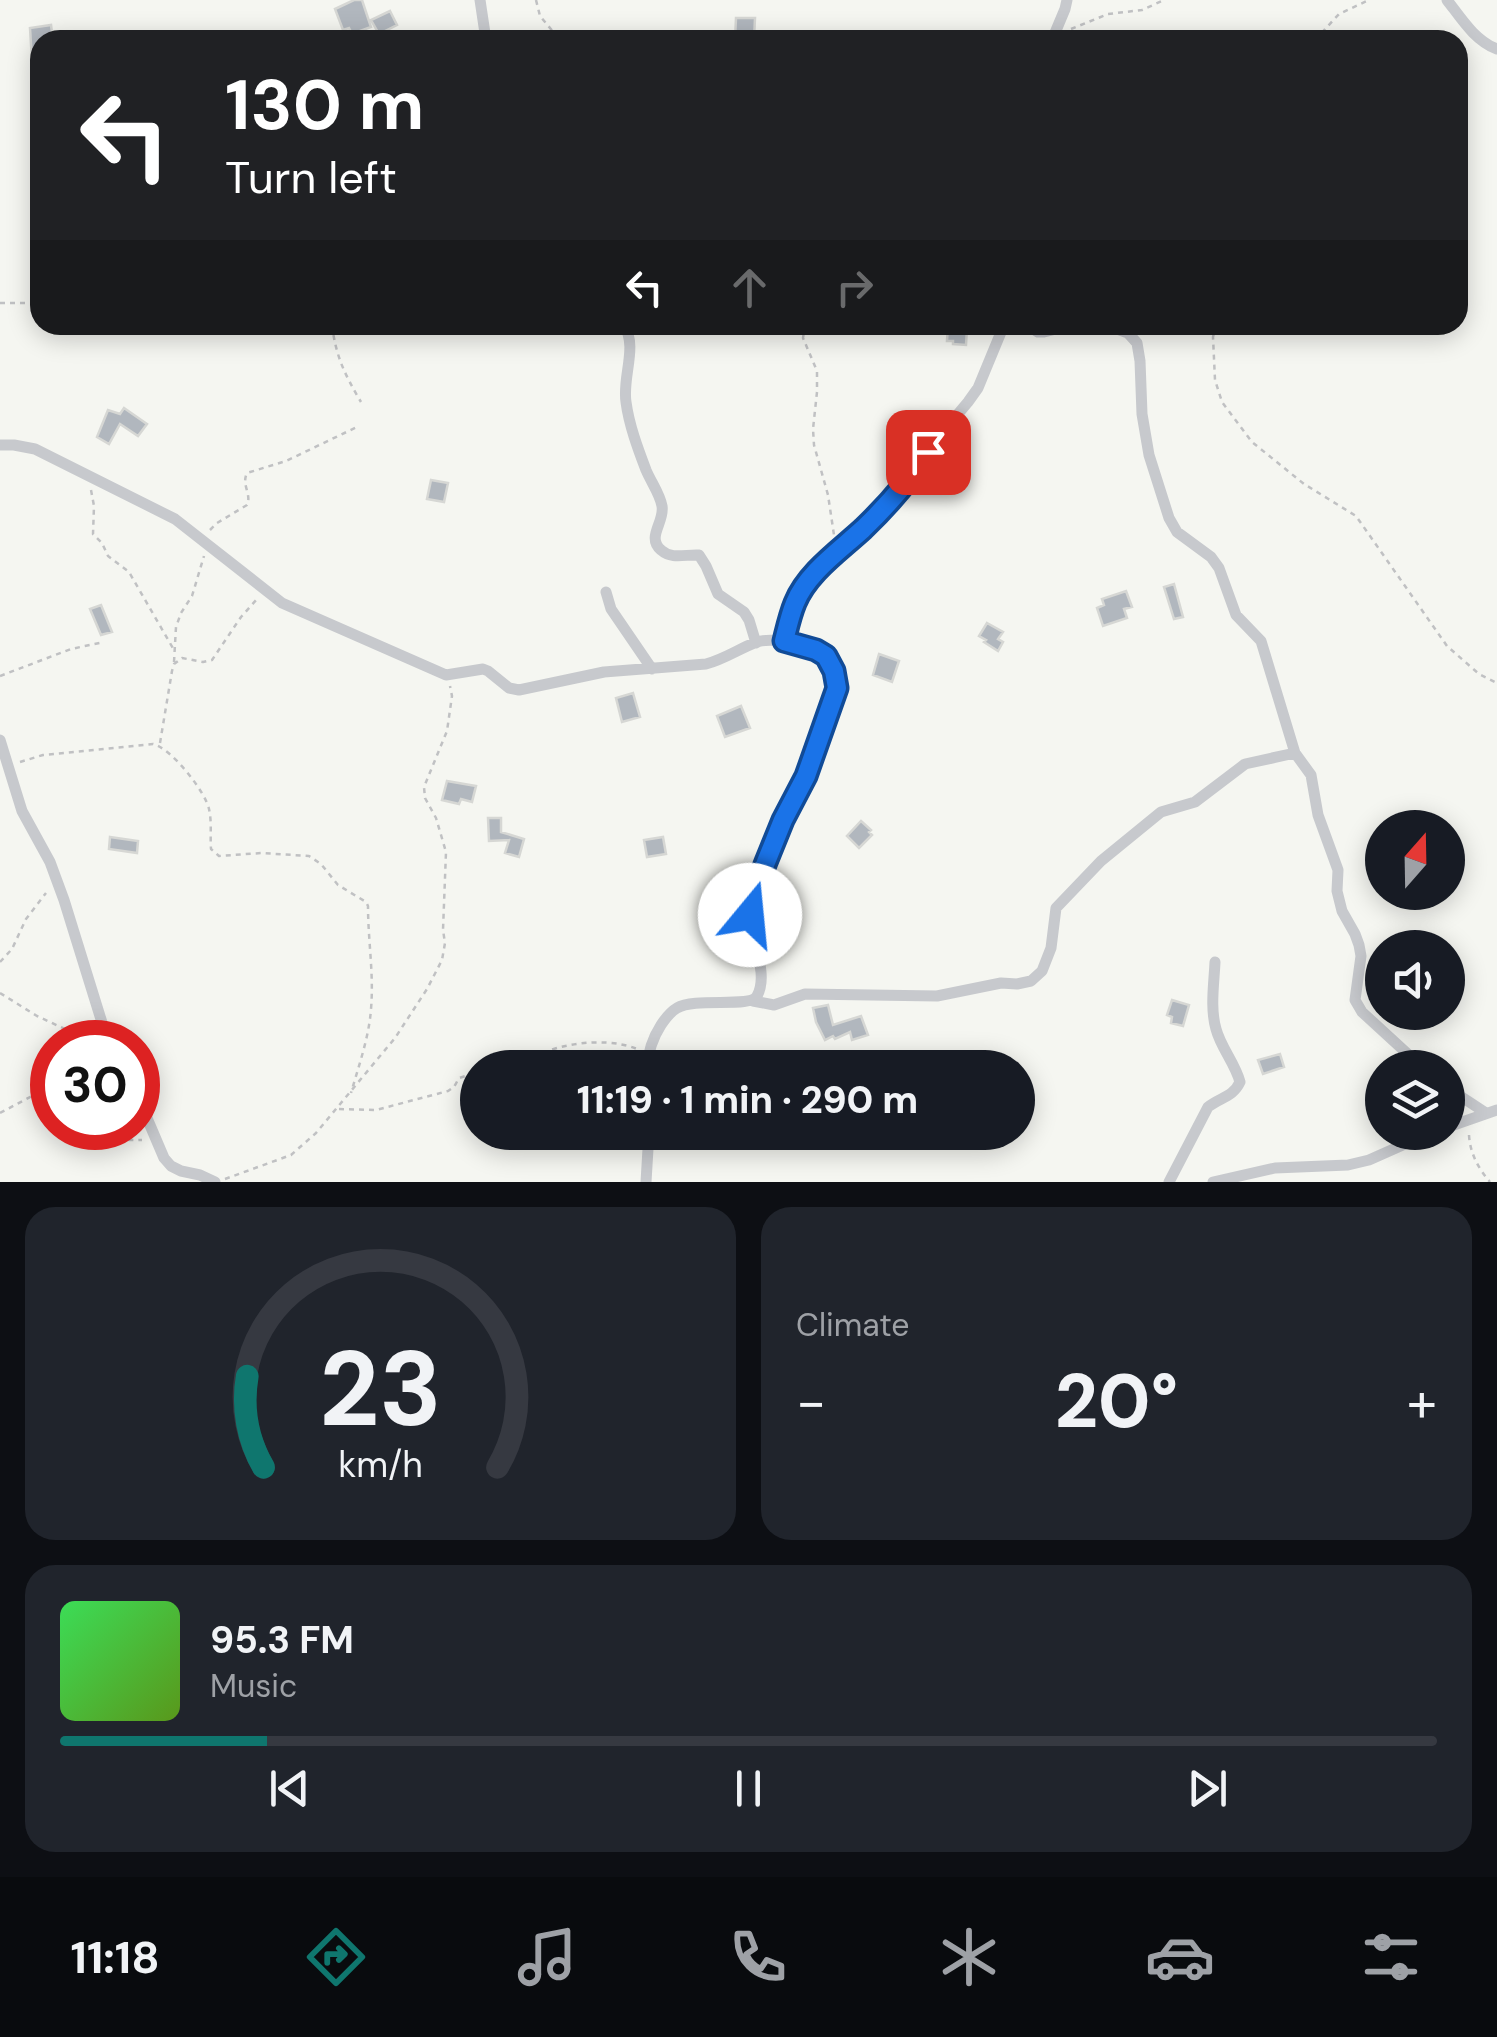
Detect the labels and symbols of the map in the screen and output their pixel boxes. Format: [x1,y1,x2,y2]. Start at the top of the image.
pin [886,410,971,495]
north arrow [1365,810,1465,910]
position arrow [698,863,802,967]
speed limit sign: 30 [30,1020,160,1150]

